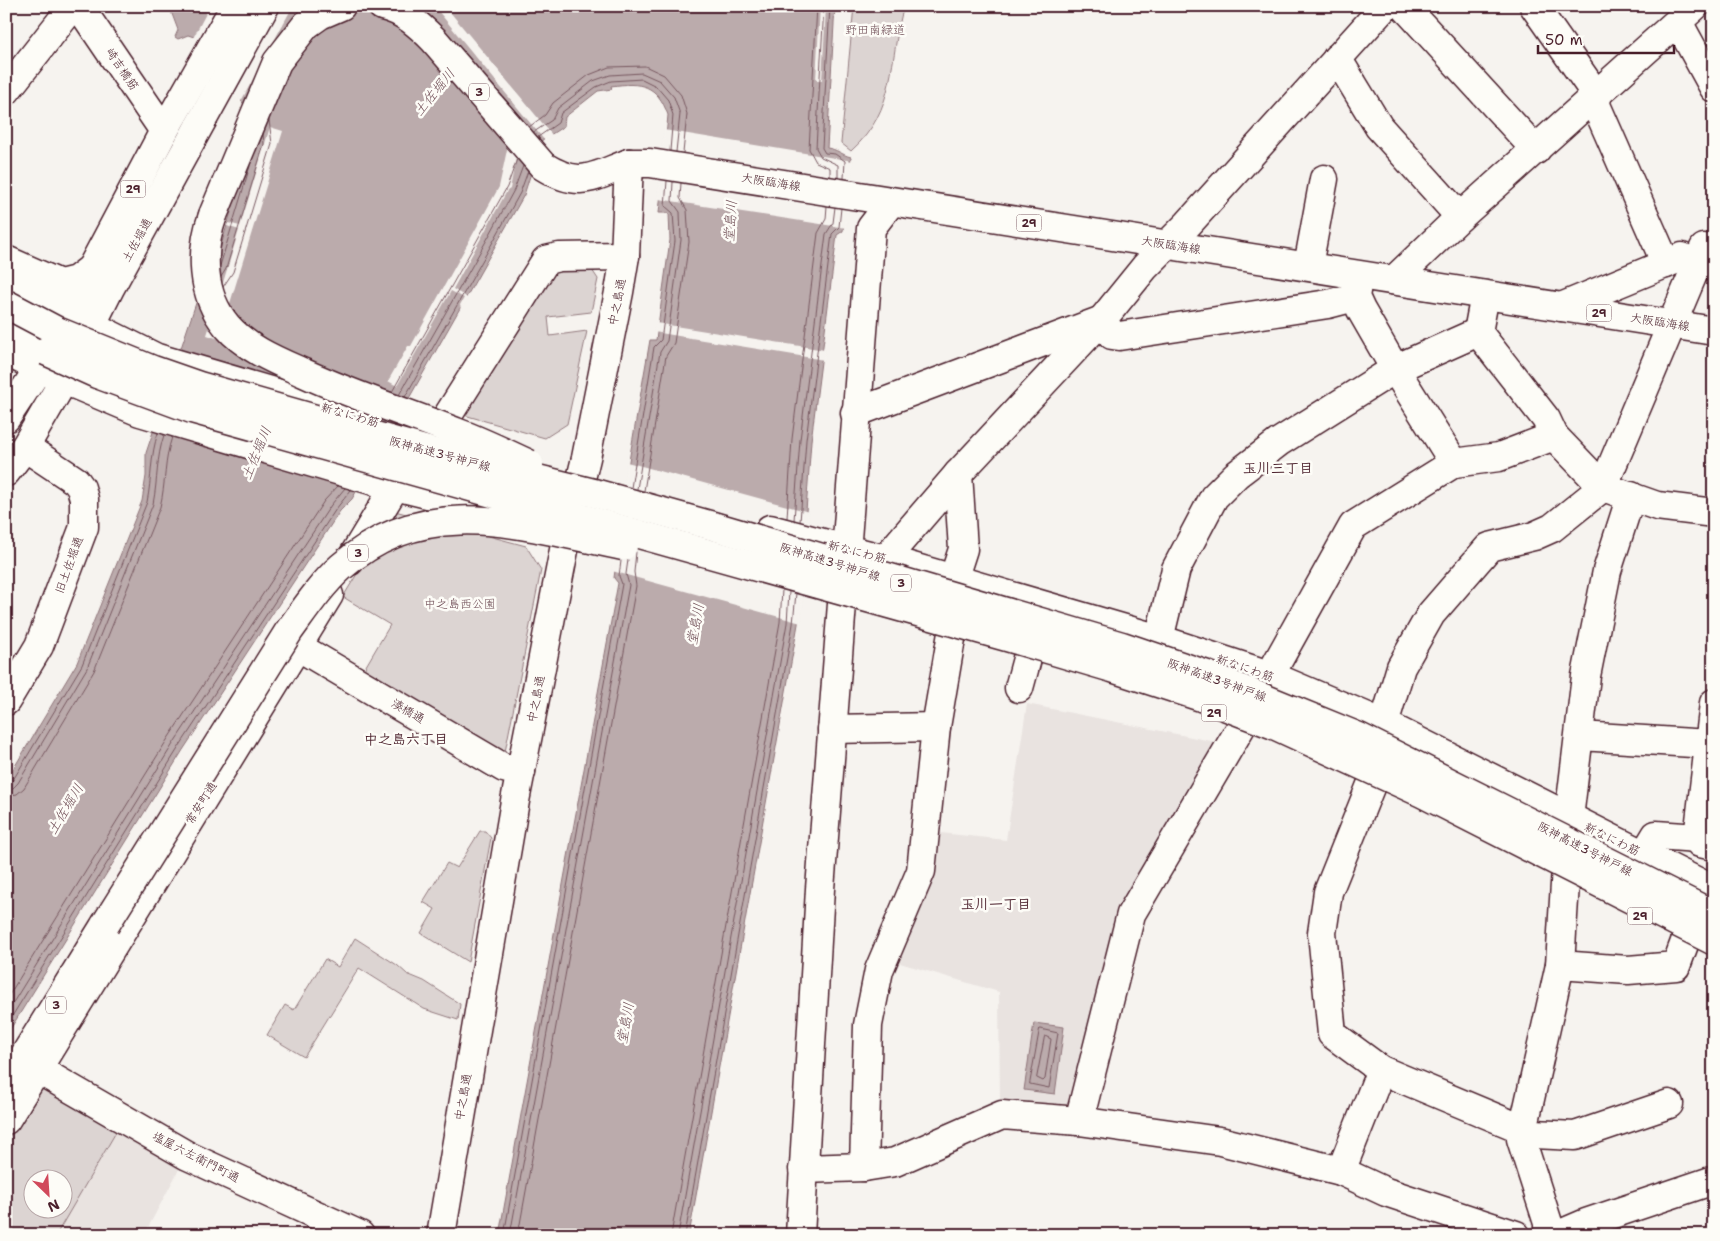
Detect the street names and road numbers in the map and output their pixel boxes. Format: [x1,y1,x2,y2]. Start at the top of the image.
street label: 崎吉橋筋 [102,45,142,93]
road number: 3 [469,84,489,100]
street label: 大阪臨海線 [740,169,802,195]
road number: 29 [120,180,146,198]
road number: 29 [1016,214,1042,232]
street label: 土佐堀通 [118,215,156,265]
street label: 大阪臨海線 [1140,232,1202,258]
street label: 中之島通 [605,277,629,327]
road number: 29 [1586,304,1612,322]
street label: 大阪臨海線 [1629,309,1691,335]
street label: 新なにわ筋 [319,399,381,431]
street label: 阪神高速3号神戸線 [388,433,492,475]
street label: 旧土佐堀通 [51,534,87,596]
street label: 新なにわ筋 [826,537,888,567]
street label: 阪神高速3号神戸線 [778,539,882,585]
road number: 3 [348,544,368,562]
road number: 3 [891,574,911,592]
street label: 新なにわ筋 [1214,651,1276,685]
street label: 阪神高速3号神戸線 [1165,655,1269,705]
street label: 中之島通 [524,674,548,724]
street label: 湊橋通 [388,695,428,727]
road number: 29 [1202,704,1226,721]
street label: 常安町通 [181,778,221,828]
street label: 阪神高速3号神戸線 [1535,818,1635,880]
street label: 新なにわ筋 [1582,819,1642,859]
road number: 29 [1628,908,1652,924]
road number: 3 [46,996,66,1014]
street label: 中之島通 [451,1072,475,1122]
street label: 塩屋六左衛門町通 [150,1128,242,1186]

